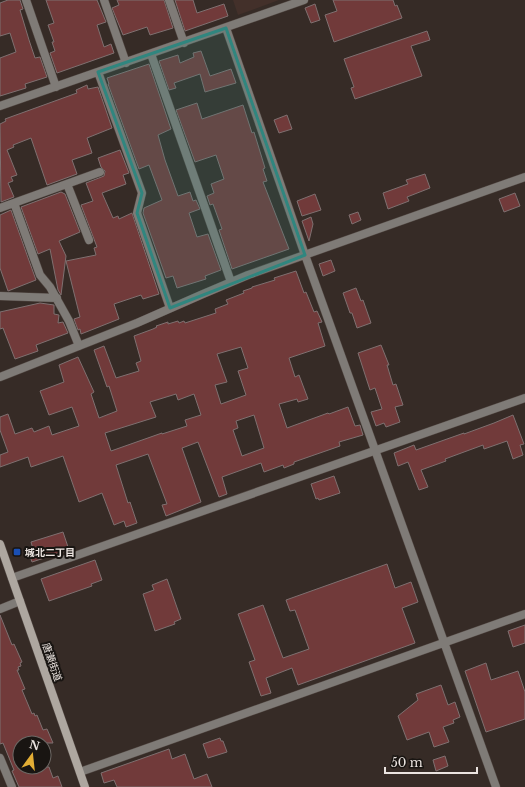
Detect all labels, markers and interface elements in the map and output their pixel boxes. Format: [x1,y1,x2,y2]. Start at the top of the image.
place label: 城北二丁目 [25,546,75,559]
marker: 城北二丁目 [12,547,22,557]
street label: 唐瀬街道 [39,641,65,683]
north arrow [12,735,52,775]
text: N [28,737,42,754]
scale bar [385,749,477,775]
text: 50 m [391,755,423,770]

